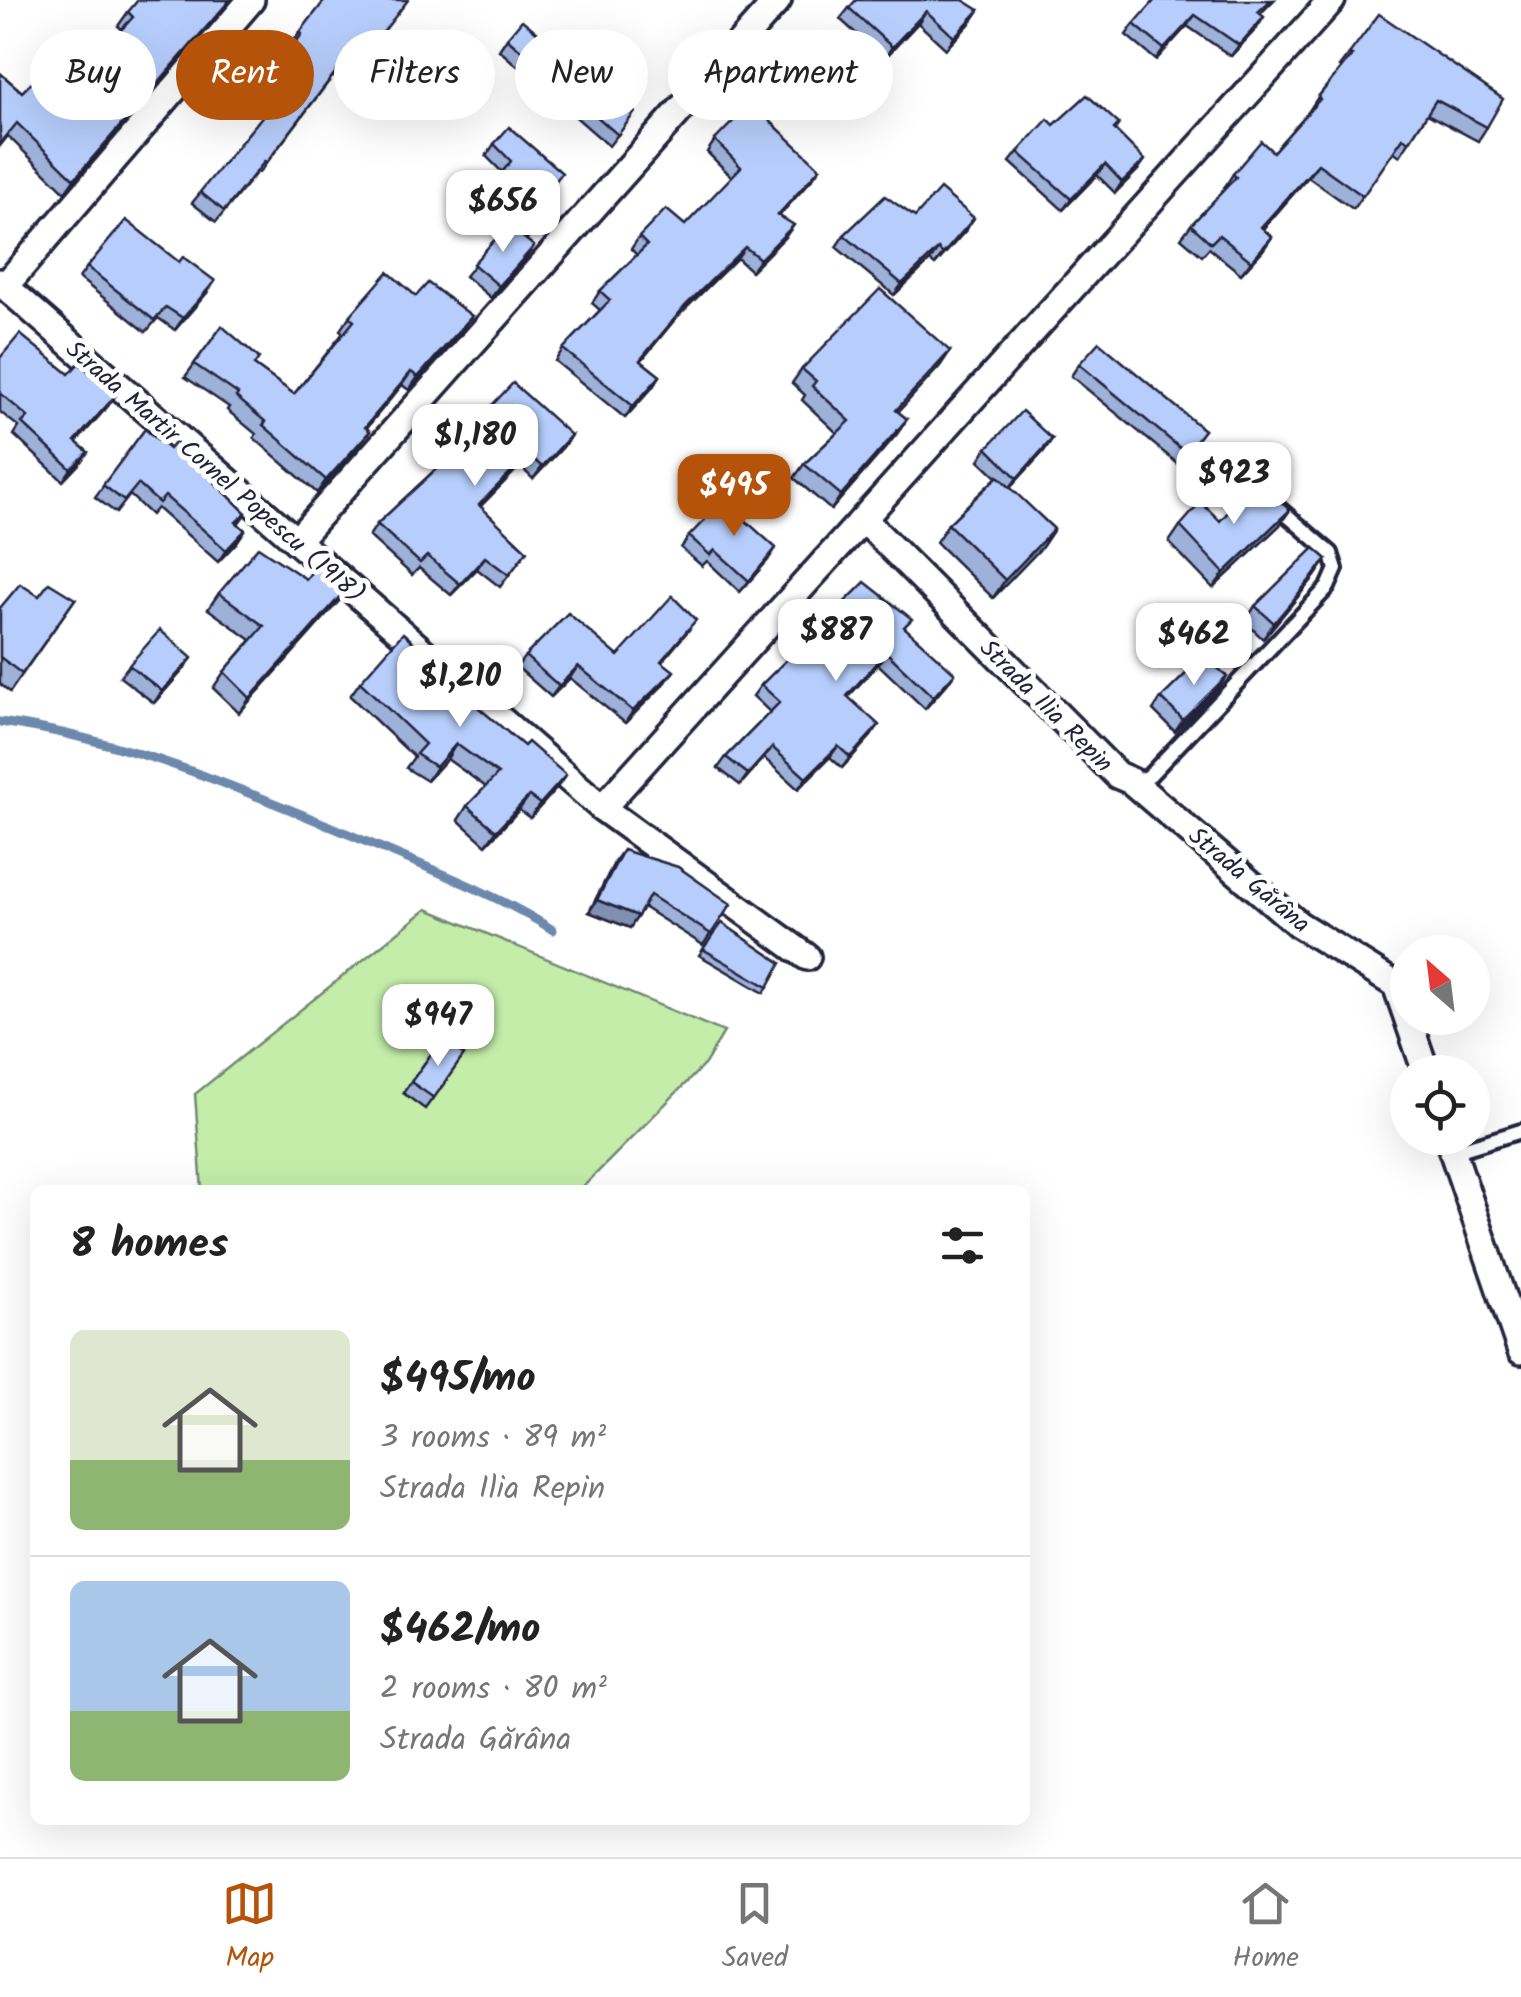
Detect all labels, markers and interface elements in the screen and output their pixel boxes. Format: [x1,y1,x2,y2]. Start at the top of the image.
chip: Buy [30,30,156,120]
chip: Rent [176,30,314,120]
chip: Filters [334,30,495,120]
chip: New [515,30,648,120]
chip: Apartment [668,30,893,120]
pin: $656 [444,170,562,255]
text: $656 [468,177,538,228]
street label: Strada Martir Cornel Popescu (1918) [56,331,373,614]
pin: $1,180 [394,404,556,489]
text: $1,180 [434,411,516,462]
pin: $923 [1175,442,1293,527]
text: $923 [1198,449,1270,500]
pin: $495 [675,454,793,539]
text: $495 [700,461,768,512]
pin: $887 [777,599,895,684]
pin: $462 [1135,603,1253,688]
text: $887 [800,606,872,657]
text: $462 [1158,610,1230,661]
street label: Strada Ilia Repin [969,630,1122,783]
pin: $1,210 [379,645,541,730]
text: $1,210 [419,652,501,703]
street label: Strada Gărâna [1179,817,1319,944]
north arrow [1390,935,1490,1035]
map controls [1390,935,1490,1155]
pin: $947 [379,984,497,1069]
text: $947 [404,991,472,1042]
button: locate [1390,1055,1490,1155]
text: 8 homes [70,1212,228,1279]
icon: filters [935,1218,990,1273]
text: $495/mo [380,1346,536,1413]
icon: home [150,1370,270,1490]
text: 3 rooms · 89 m² [380,1413,606,1464]
text: Strada Ilia Repin [380,1464,605,1515]
text: $462/mo [380,1597,540,1664]
icon: home [150,1621,270,1741]
text: 2 rooms · 80 m² [380,1664,607,1715]
text: Strada Gărâna [380,1715,571,1766]
tab: Map [222,1876,277,1981]
tab: Saved [722,1876,788,1981]
tab: Home [1232,1876,1299,1981]

